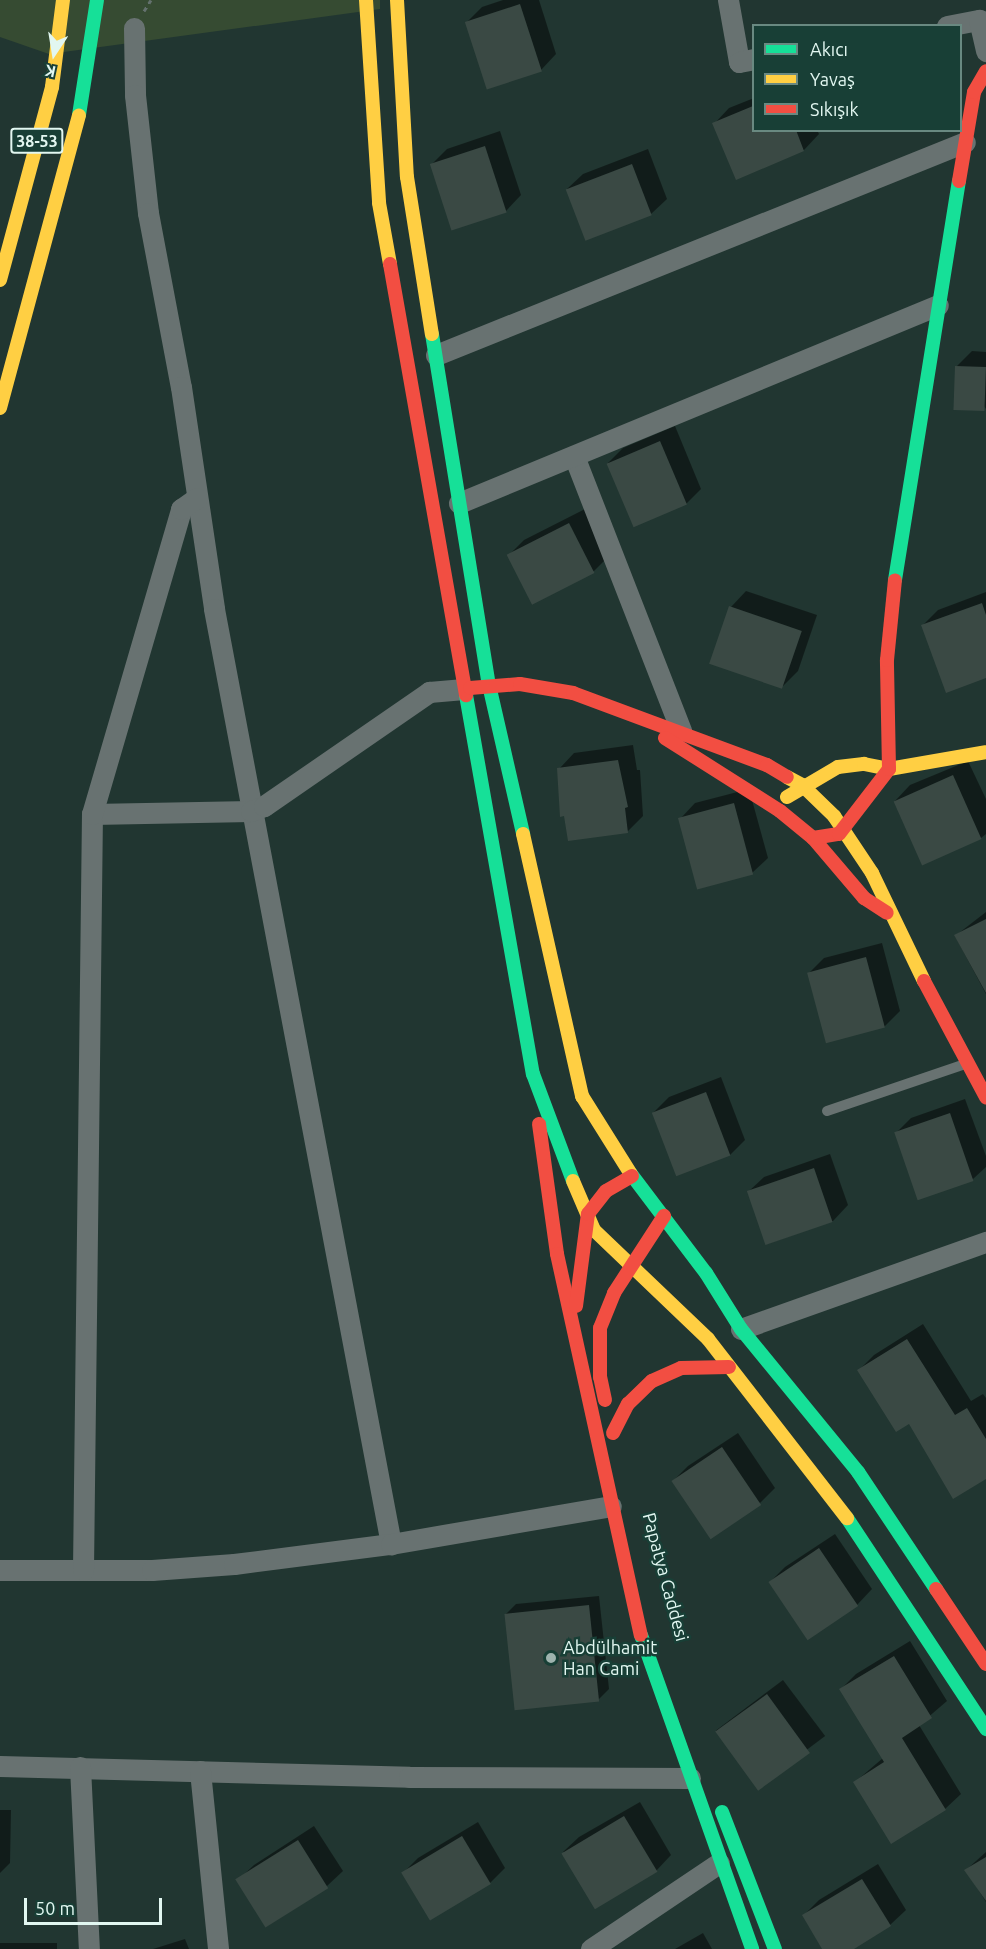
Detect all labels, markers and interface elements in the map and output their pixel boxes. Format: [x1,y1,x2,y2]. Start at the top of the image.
north arrow [24,24,84,84]
legend [752,24,962,132]
text: Akıcı [810,39,848,59]
text: K [43,62,57,82]
text: Yavaş [810,69,855,89]
text: Sıkışık [810,99,859,119]
road number: 38-53 [10,128,64,154]
street label: Papatya Caddesi [638,1510,694,1644]
place label: Abdülhamit Han Cami [563,1637,657,1680]
marker: Abdülhamit Han Cami [544,1651,558,1665]
scale bar [27,1886,165,1924]
text: 50 m [35,1898,75,1918]

